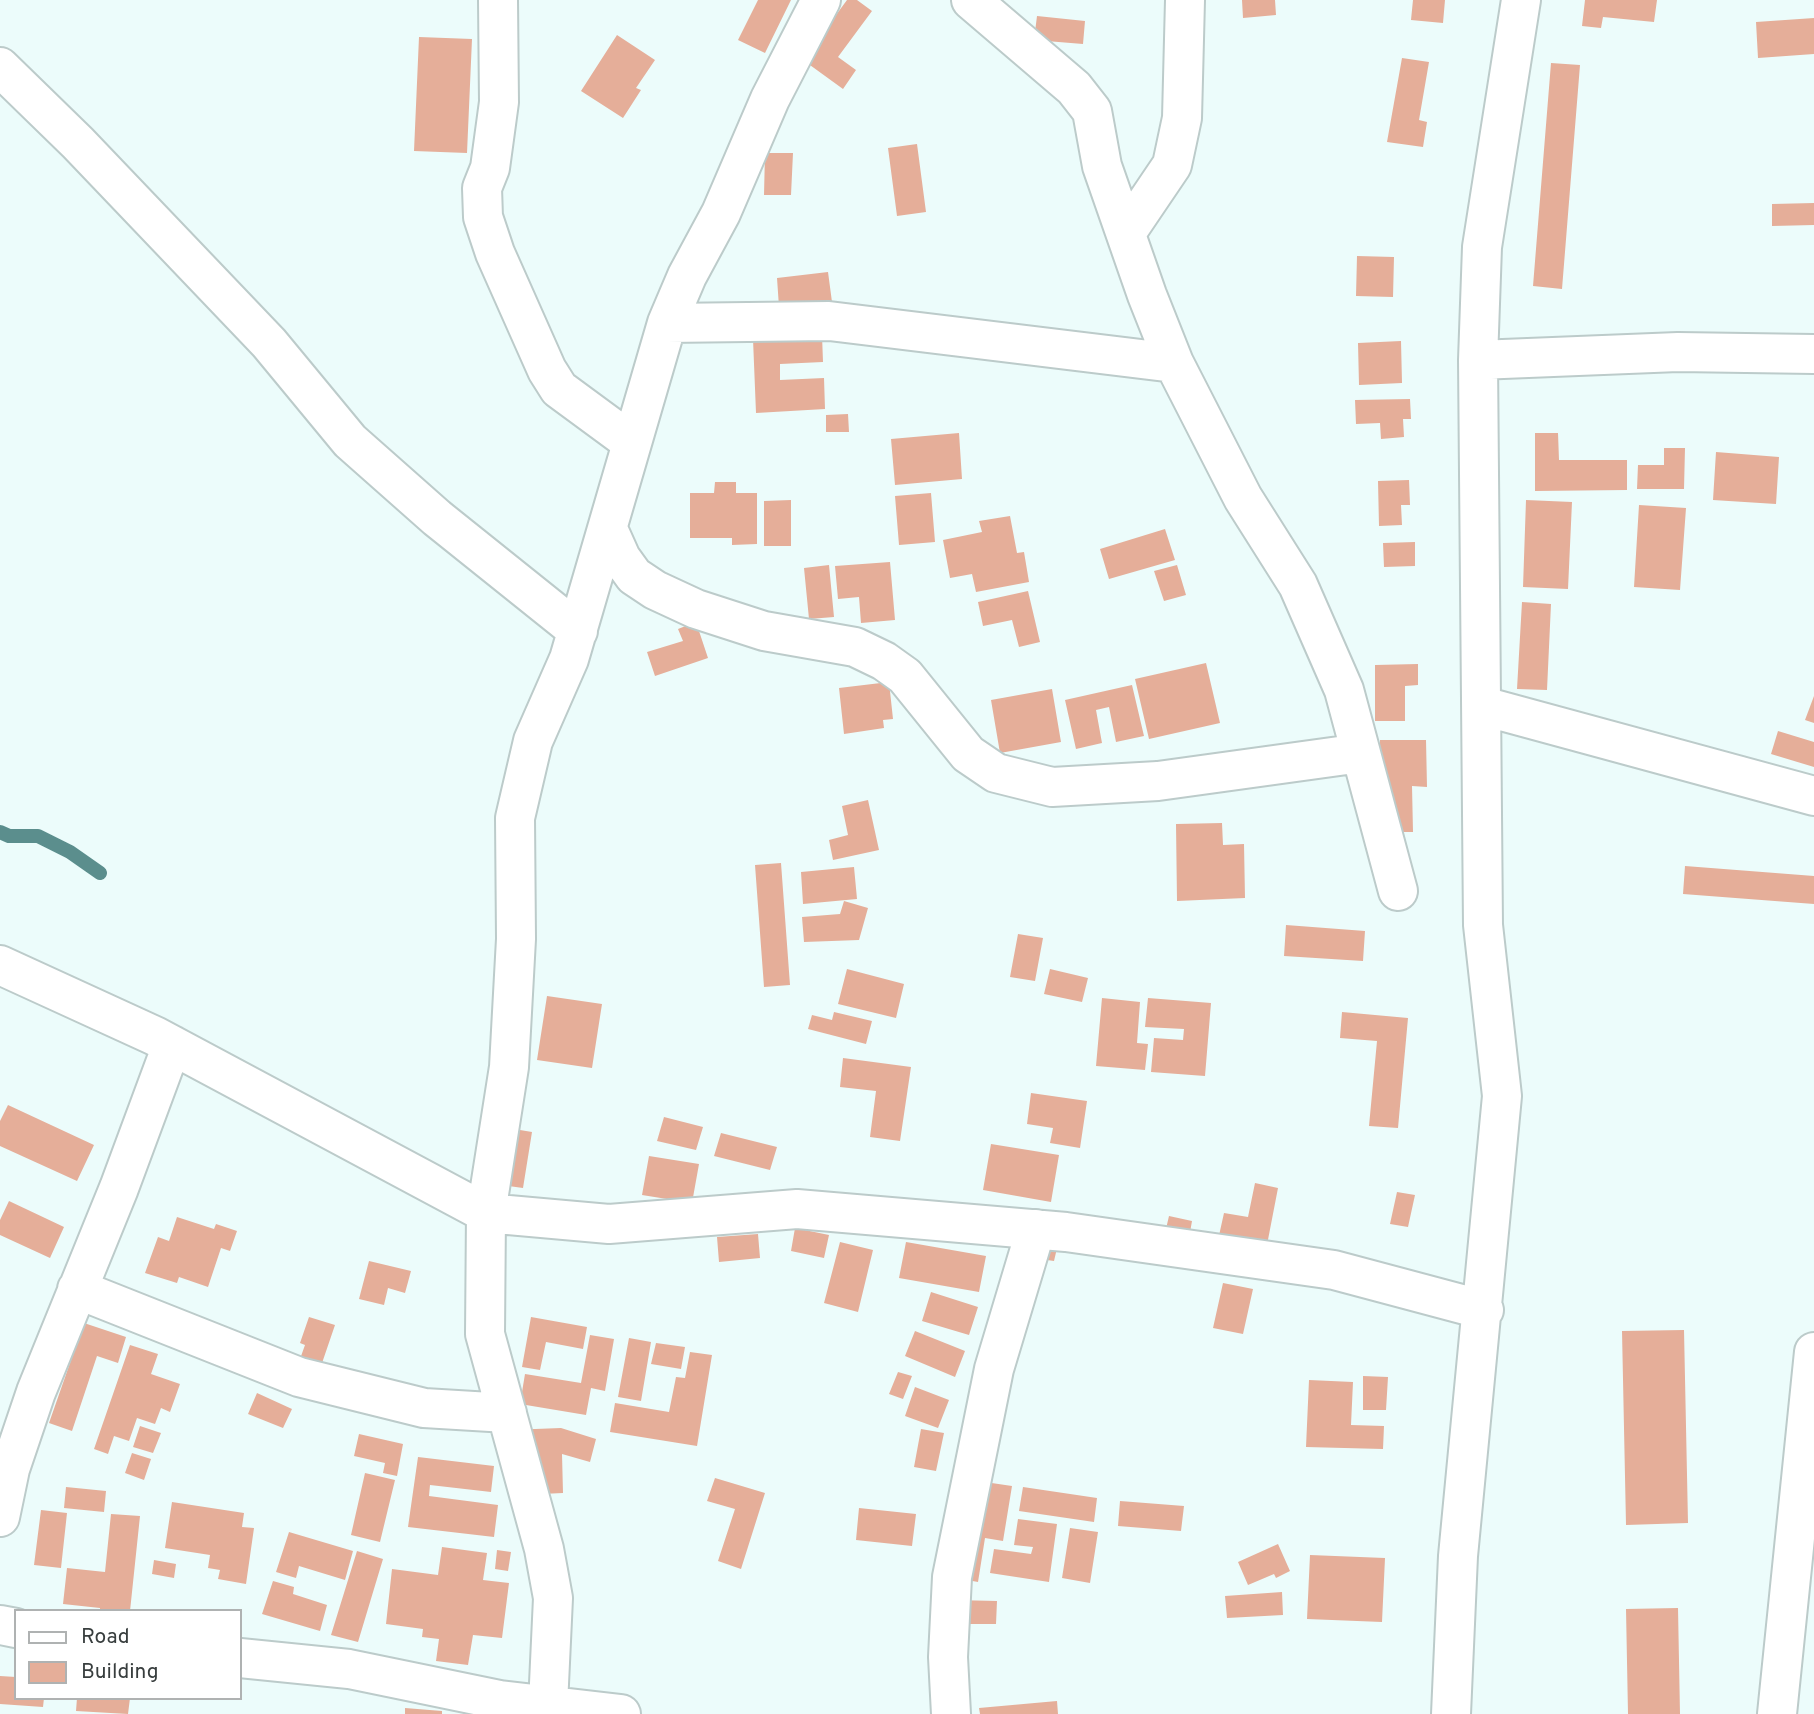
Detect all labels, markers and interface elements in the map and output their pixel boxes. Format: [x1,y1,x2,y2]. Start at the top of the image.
legend [14,1609,242,1700]
text: Road [81,1624,130,1651]
text: Building [81,1659,159,1686]

